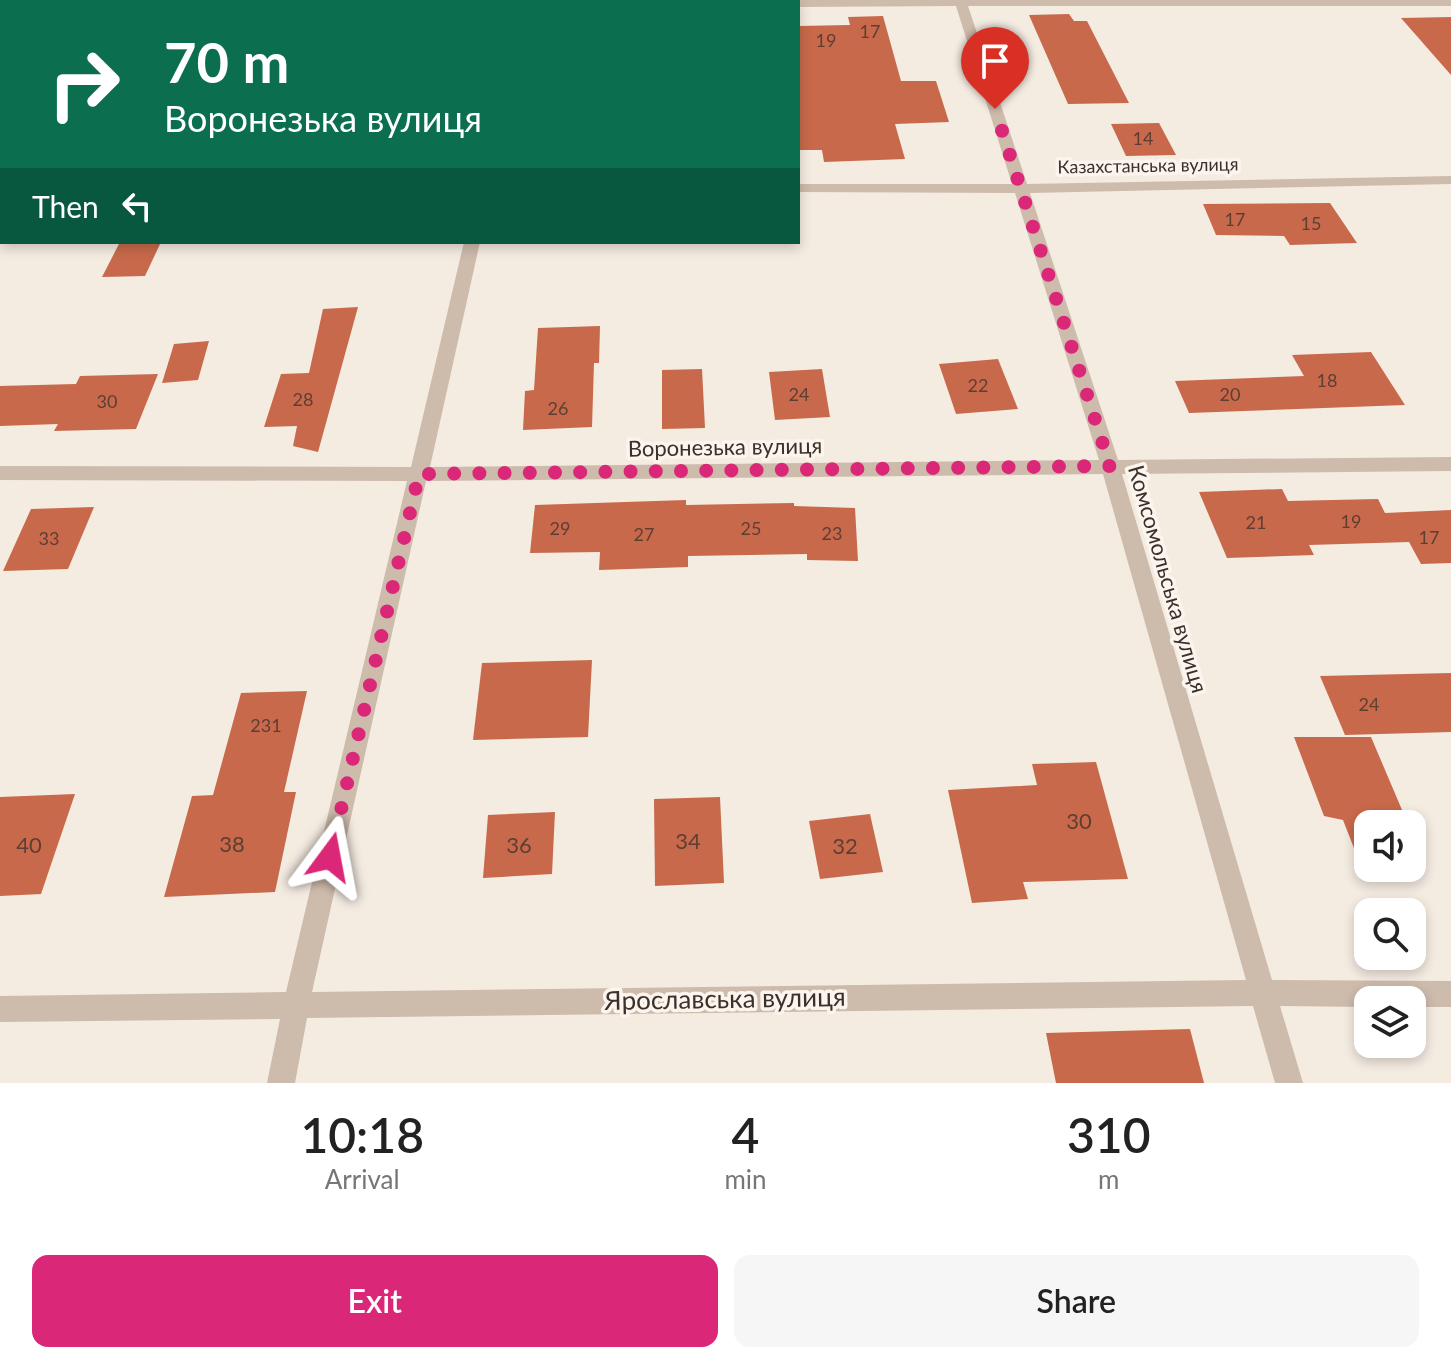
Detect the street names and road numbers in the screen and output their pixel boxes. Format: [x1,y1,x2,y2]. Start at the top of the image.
street label: Казахстанська вулиця [1057,152,1239,178]
street label: Воронезька вулиця [628,431,822,462]
street label: Комсомольська вулиця [1123,462,1214,696]
street label: Ярославська вулиця [603,980,846,1016]

